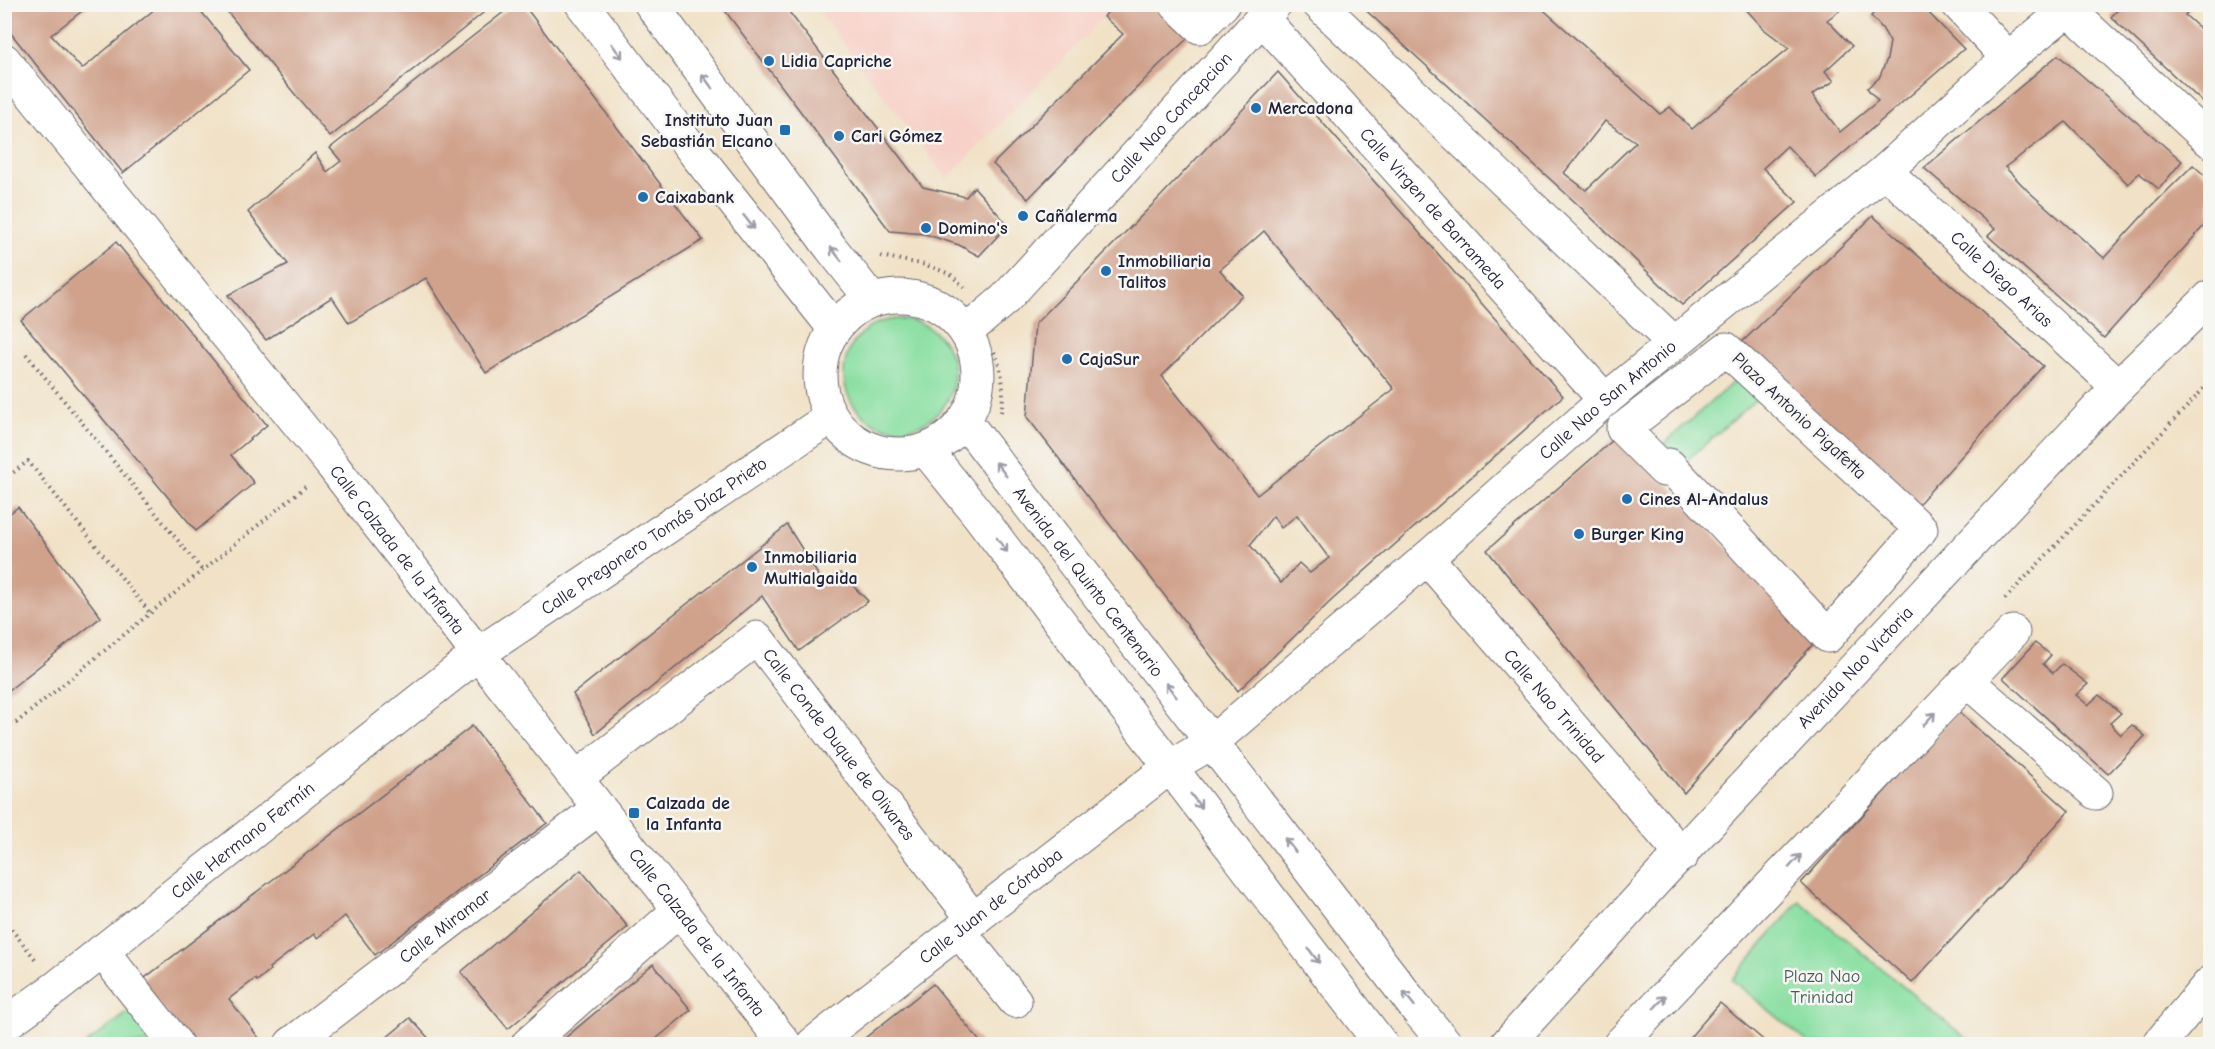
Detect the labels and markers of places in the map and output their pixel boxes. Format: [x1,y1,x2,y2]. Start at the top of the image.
place label: Lidia Capriche [781,51,892,72]
marker: Lidia Capriche [762,54,776,68]
place label: Mercadona [1268,98,1353,119]
marker: Mercadona [1249,101,1263,115]
place label: Instituto Juan Sebastián Elcano [641,110,773,152]
marker: Instituto Juan Sebastián Elcano [778,123,792,137]
place label: Cari Gómez [851,126,942,147]
marker: Cari Gómez [832,129,846,143]
place label: Caixabank [655,187,734,208]
marker: Caixabank [636,190,650,204]
place label: Cañalerma [1035,206,1118,227]
marker: Cañalerma [1016,209,1030,223]
place label: Domino's [938,218,1008,239]
marker: Domino's [919,221,933,235]
place label: Inmobiliaria Talitos [1118,251,1211,293]
marker: Inmobiliaria Talitos [1099,264,1113,278]
place label: CajaSur [1079,349,1140,370]
marker: CajaSur [1060,352,1074,366]
place label: Cines Al-Andalus [1639,489,1768,510]
marker: Cines Al-Andalus [1620,492,1634,506]
place label: Burger King [1591,524,1685,545]
marker: Burger King [1572,527,1586,541]
place label: Inmobiliaria Multialgaida [764,547,858,589]
marker: Inmobiliaria Multialgaida [745,560,759,574]
place label: Calzada de la Infanta [646,793,730,835]
marker: Calzada de la Infanta [627,806,641,820]

